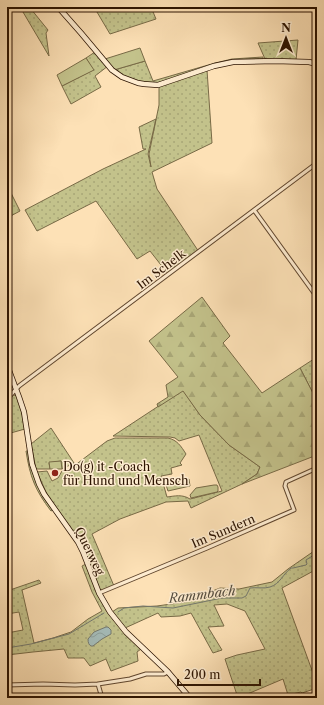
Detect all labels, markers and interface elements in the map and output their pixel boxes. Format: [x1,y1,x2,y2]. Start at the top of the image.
north arrow [266,18,306,58]
text: N [281,21,291,35]
street label: Im Schelk [134,245,189,292]
place label: Do(g) it -Coach für Hund und Mensch [63,459,189,488]
marker: Do(g) it -Coach für Hund und Mensch [50,468,60,478]
street label: Im Sundern [189,511,257,551]
street label: Querweg [72,524,108,578]
water label: Rammbach [167,582,236,606]
scale bar [178,661,260,687]
text: 200 m [184,667,221,682]

